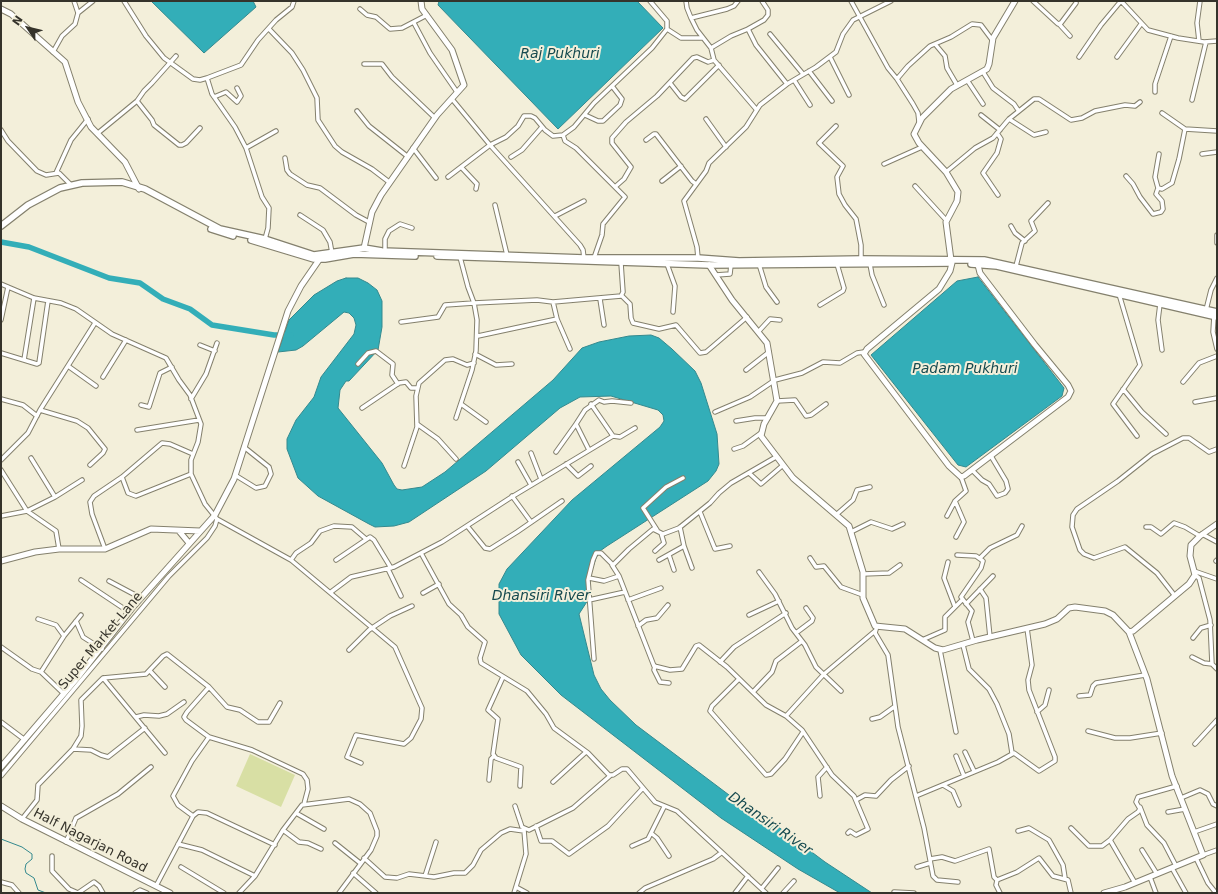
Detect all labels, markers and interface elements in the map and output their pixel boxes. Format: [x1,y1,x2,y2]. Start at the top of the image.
north arrow [8,8,48,48]
text: N [10,13,26,28]
water label: Raj Pukhuri [520,46,600,62]
water label: Padam Pukhuri [912,361,1018,377]
water label: Dhansiri River [492,588,590,604]
street label: Super Market Lane [56,589,146,693]
water label: Dhansiri River [725,789,815,859]
street label: Half Nagarjan Road [30,805,150,877]

